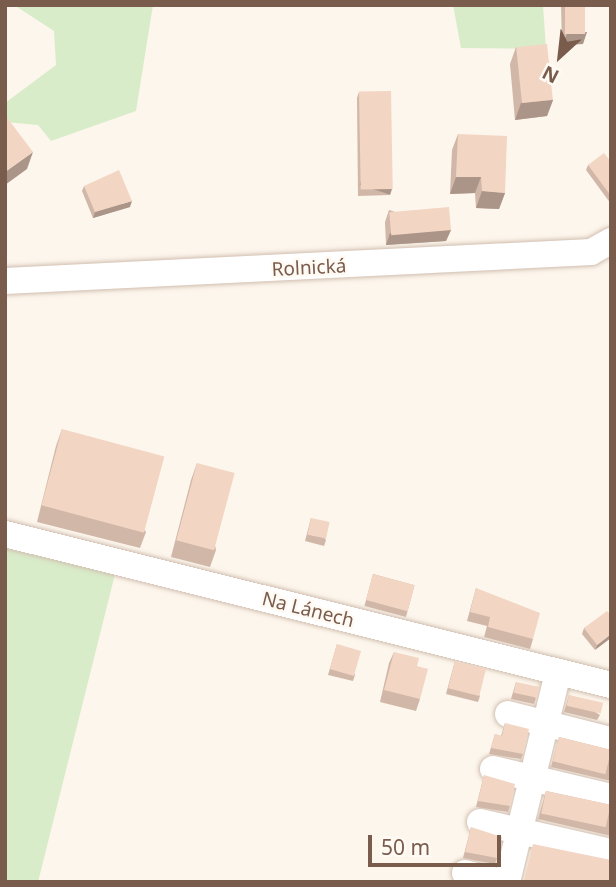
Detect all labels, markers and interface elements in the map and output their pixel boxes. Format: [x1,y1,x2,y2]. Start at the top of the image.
north arrow [525,21,595,91]
text: N [538,60,563,90]
street label: Rolnická [271,255,347,281]
street label: Na Lánech [260,588,356,632]
scale bar [371,820,504,864]
text: 50 m [381,833,430,861]

